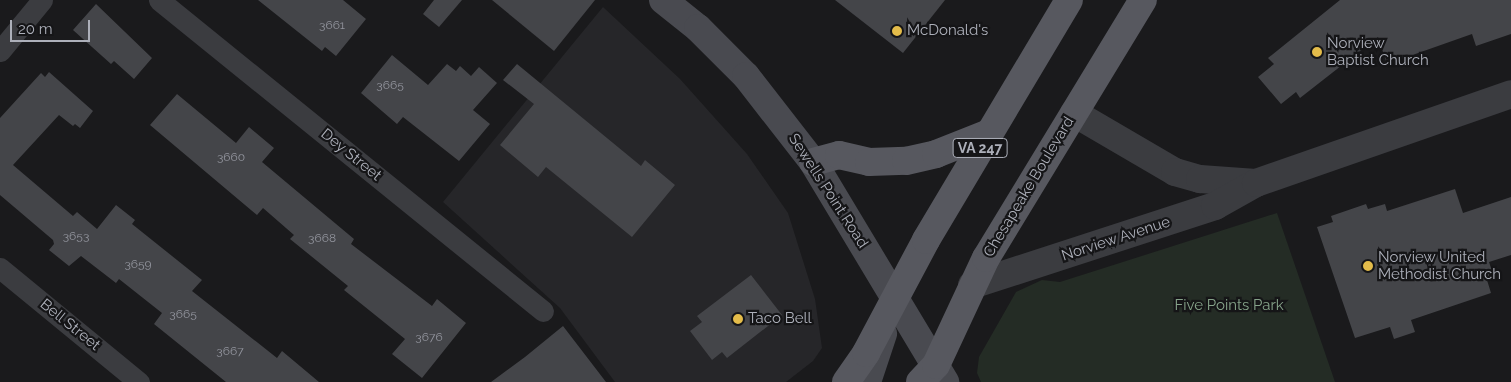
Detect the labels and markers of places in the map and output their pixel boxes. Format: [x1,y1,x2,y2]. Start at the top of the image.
place label: McDonald's [907,22,988,40]
marker: McDonald's [891,25,903,37]
place label: Norview Baptist Church [1327,34,1429,69]
marker: Norview Baptist Church [1311,46,1323,58]
place label: Norview United Methodist Church [1378,248,1501,283]
marker: Norview United Methodist Church [1362,260,1374,272]
place label: Taco Bell [748,310,812,328]
marker: Taco Bell [732,313,744,325]

